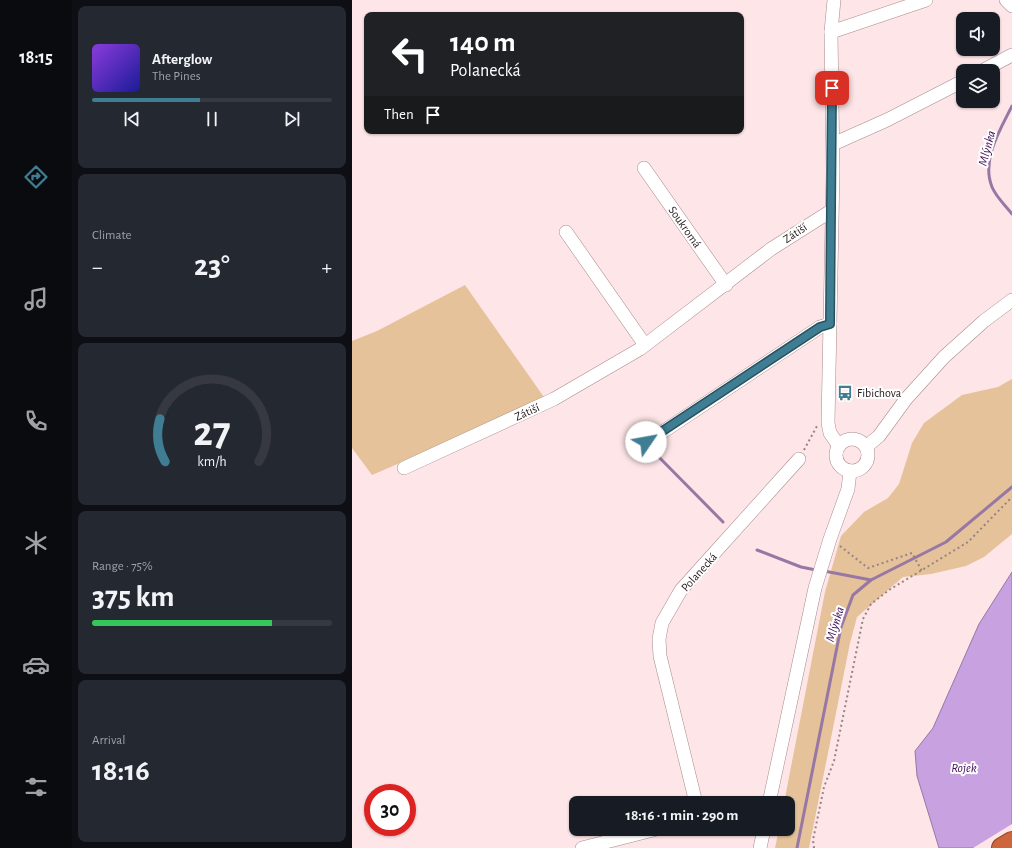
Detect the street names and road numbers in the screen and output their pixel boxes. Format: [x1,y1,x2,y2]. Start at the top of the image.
street label: Soukromá [666,204,704,250]
street label: Zátiší [781,221,809,245]
street label: Zátiší [513,401,541,423]
street label: Polanecká [679,550,720,594]

